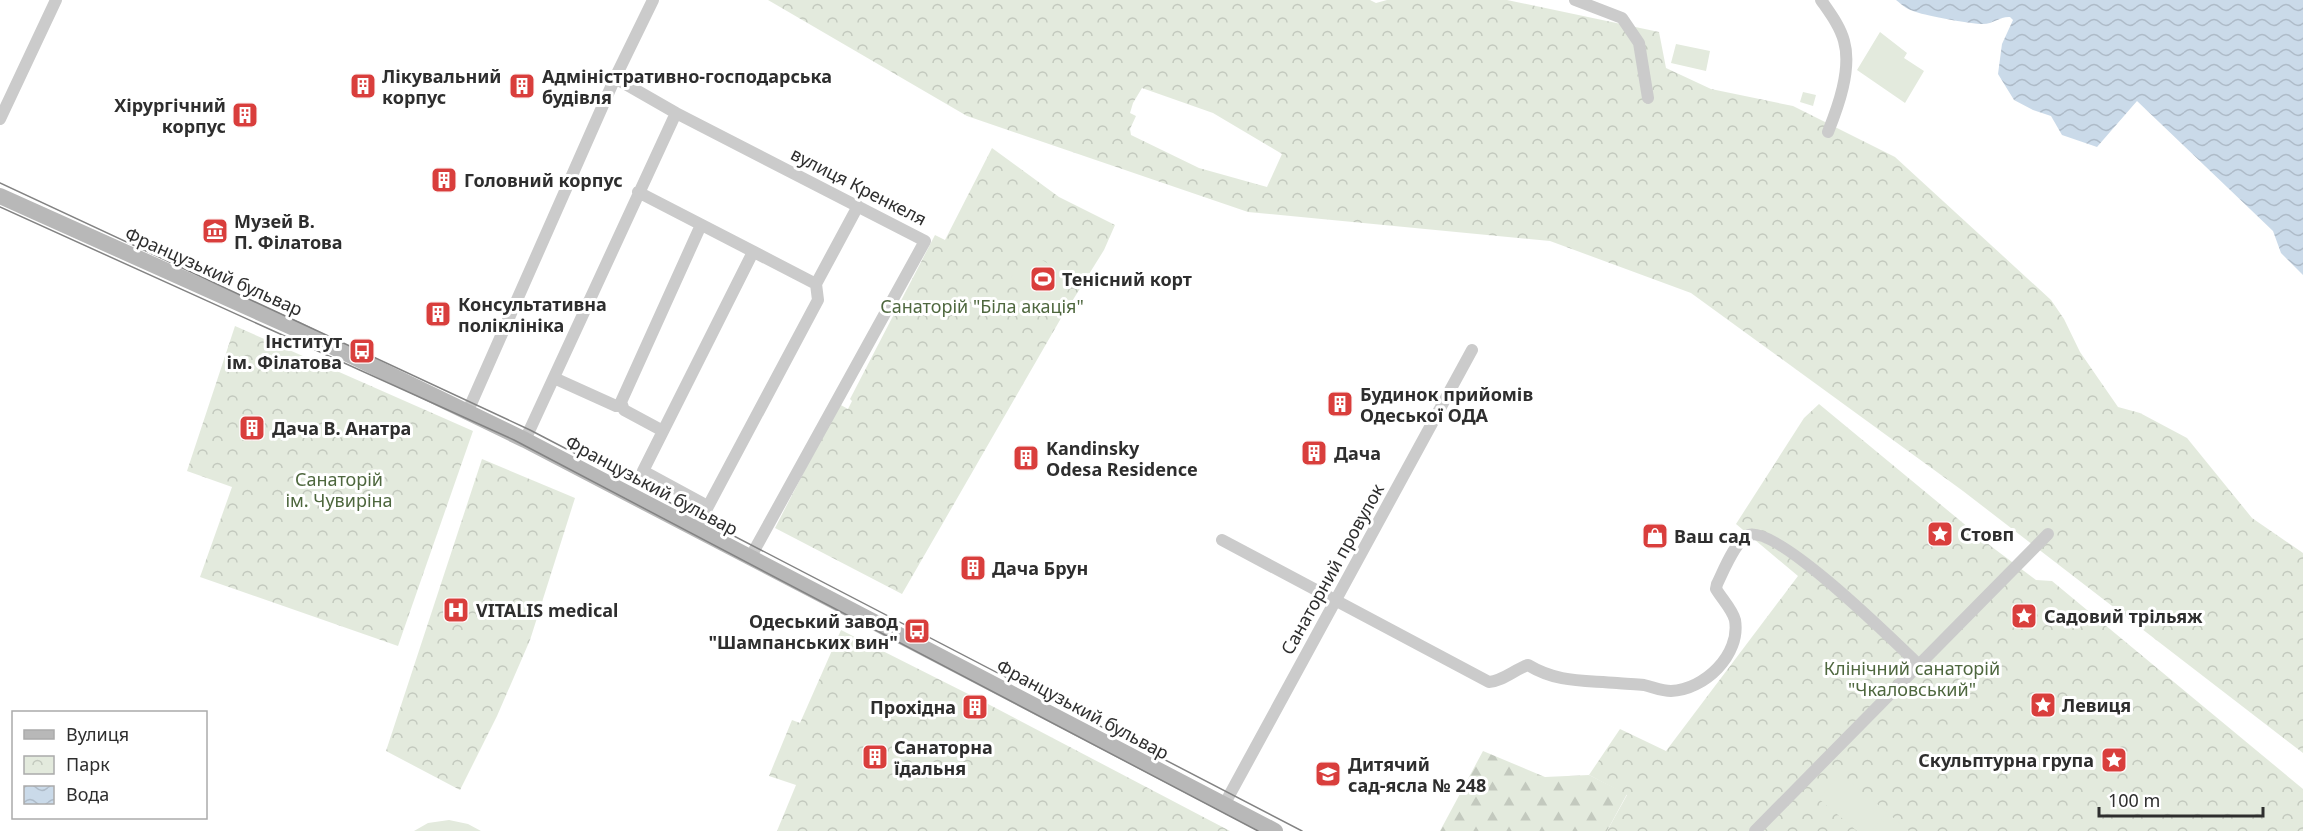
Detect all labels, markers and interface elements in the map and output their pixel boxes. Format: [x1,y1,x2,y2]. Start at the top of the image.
place label: Лікувальний корпус [382,64,501,109]
place label: Адміністративно-господарська будівля [542,64,832,109]
building icon: Лікувальний корпус [348,71,378,101]
building icon: Адміністративно-господарська будівля [507,71,537,101]
place label: Хірургічний корпус [114,93,226,138]
building icon: Хірургічний корпус [230,100,260,130]
street label: вулиця Кренкеля [787,141,931,231]
building icon: Головний корпус [429,165,459,195]
place label: Головний корпус [464,168,623,192]
place label: Музей В. П. Філатова [234,209,343,254]
museum icon: Музей В. П. Філатова [200,216,230,246]
street label: Французький бульвар [121,221,307,321]
sports icon: Тенісний корт [1028,264,1058,294]
place label: Тенісний корт [1062,267,1192,291]
place label: Консультативна поліклініка [458,292,607,337]
park label: Санаторій "Біла акація" [880,294,1084,318]
building icon: Консультативна поліклініка [423,299,453,329]
place label: Інститут ім. Філатова [227,329,342,374]
bus stop icon: Інститут ім. Філатова [347,336,377,366]
place label: Будинок прийомів Одеської ОДА [1360,382,1533,427]
building icon: Будинок прийомів Одеської ОДА [1325,389,1355,419]
building icon: Дача В. Анатра [237,413,267,443]
place label: Дача В. Анатра [272,416,411,440]
street label: Французький бульвар [562,429,742,541]
place label: Kandinsky Odesa Residence [1046,436,1198,481]
building icon: Дача [1299,438,1329,468]
place label: Дача [1334,441,1381,465]
building icon: Kandinsky Odesa Residence [1011,443,1041,473]
park label: Санаторій ім. Чувиріна [285,467,393,512]
street label: Санаторний провулок [1275,479,1389,659]
place icon: Стовп [1925,519,1955,549]
shop icon: Ваш сад [1640,521,1670,551]
place label: Стовп [1960,522,2014,546]
place label: Ваш сад [1674,524,1751,548]
building icon: Дача Брун [958,553,988,583]
place label: Дача Брун [992,556,1088,580]
hospital icon: VITALIS medical [441,595,471,625]
place label: VITALIS medical [476,598,618,622]
place icon: Садовий трільяж [2009,601,2039,631]
place label: Садовий трільяж [2044,604,2203,628]
place label: Одеський завод "Шампанських вин" [708,609,899,654]
bus stop icon: Одеський завод "Шампанських вин" [902,616,932,646]
street label: Французький бульвар [993,653,1173,765]
park label: Клінічний санаторій "Чкаловський" [1824,656,2000,701]
place icon: Левиця [2028,690,2058,720]
building icon: Прохідна [960,692,990,722]
place label: Левиця [2062,693,2131,717]
place label: Прохідна [870,695,956,719]
legend [12,711,207,819]
text: Вулиця [66,722,129,746]
place label: Санаторна їдальня [894,735,993,780]
building icon: Санаторна їдальня [860,742,890,772]
place icon: Скульптурна група [2099,745,2129,775]
place label: Скульптурна група [1918,748,2094,772]
text: Парк [66,752,110,776]
place label: Дитячий сад-ясла № 248 [1348,752,1486,797]
school or university icon: Дитячий сад-ясла № 248 [1313,759,1343,789]
scale bar [2099,780,2262,818]
text: Вода [66,782,109,806]
text: 100 m [2108,788,2160,812]

